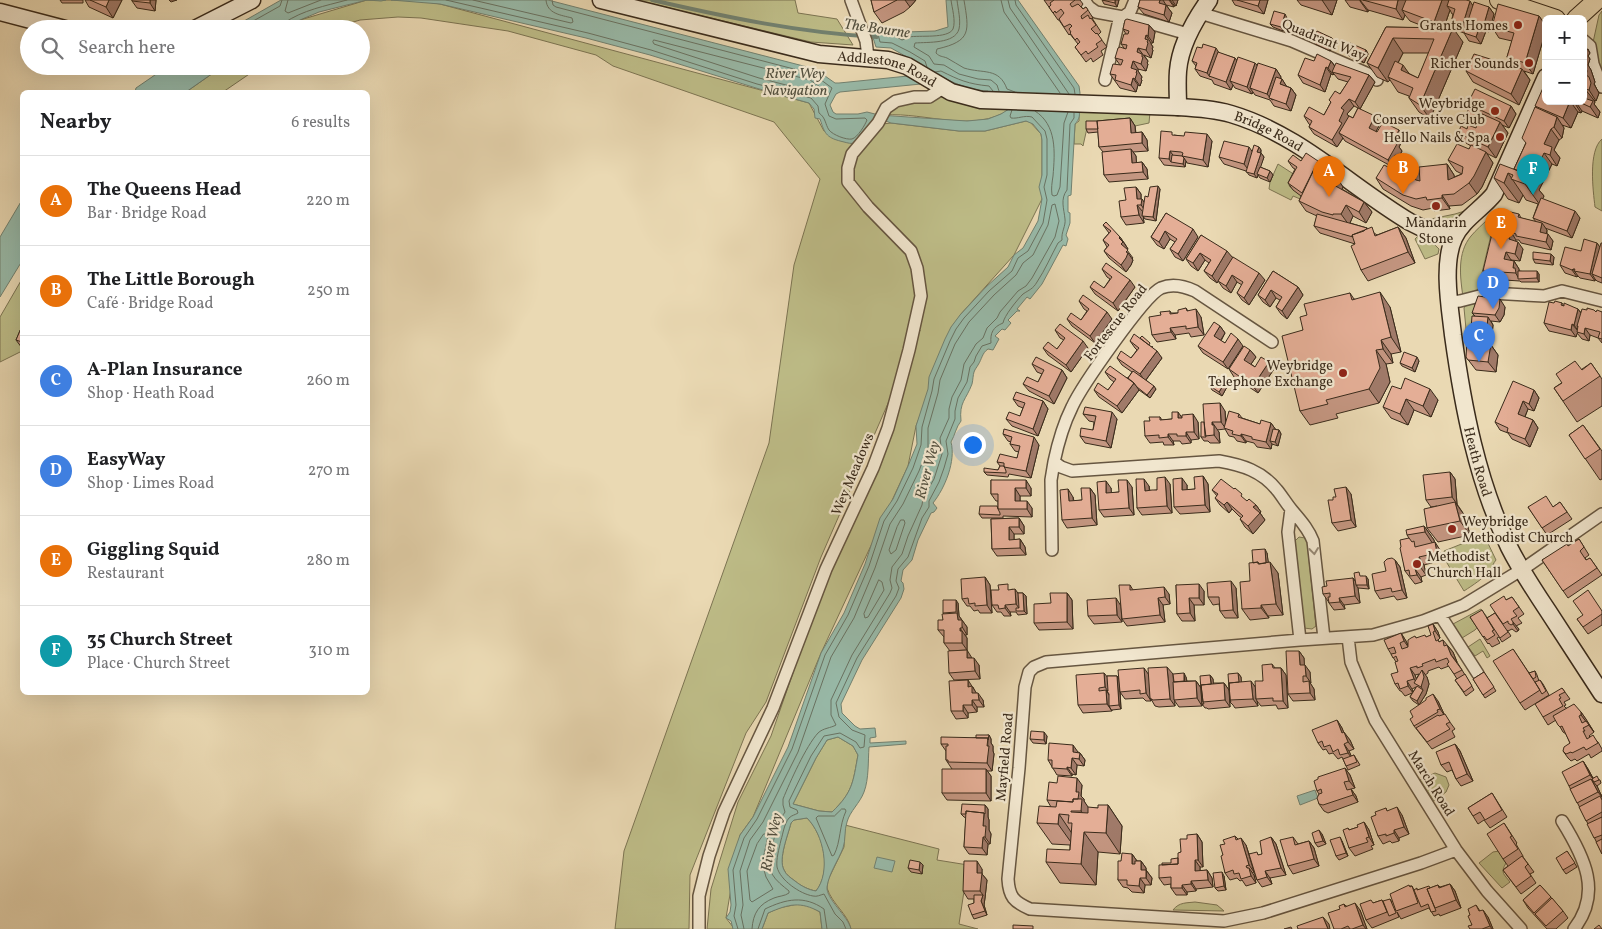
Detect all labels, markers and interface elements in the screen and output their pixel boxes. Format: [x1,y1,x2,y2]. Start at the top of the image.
water label: The Bourne [842,14,912,45]
street label: Quadrant Way [1279,15,1368,66]
map controls [1542,15,1587,105]
button: + [1542,15,1587,60]
place label: Grants Homes [1420,17,1508,36]
marker: Grants Homes [1512,19,1524,31]
search box [20,20,370,75]
icon: search [38,34,66,62]
text: Search here [78,35,175,61]
street label: Addlestone Road [836,48,940,92]
place label: Richer Sounds [1430,55,1519,74]
marker: Richer Sounds [1523,57,1535,69]
button: − [1542,60,1587,105]
water label: River Wey Navigation [763,64,827,102]
place label: Weybridge Conservative Club [1373,95,1485,130]
marker: Weybridge Conservative Club [1489,105,1501,117]
text: Nearby [40,108,111,137]
street label: Bridge Road [1231,108,1306,157]
text: 6 results [291,112,350,134]
place label: Hello Nails & Spa [1384,129,1490,148]
marker: Hello Nails & Spa [1494,131,1506,143]
pin: B [1387,153,1419,194]
pin: F [1517,154,1549,195]
pin: A [1313,156,1345,197]
text: The Queens Head [87,177,241,203]
text: A [50,190,62,212]
text: 220 m [306,190,350,212]
marker: Mandarin Stone [1430,200,1442,212]
text: Bar · Bridge Road [87,203,207,225]
pin: E [1485,208,1517,249]
place label: Mandarin Stone [1405,214,1467,249]
text: The Little Borough [87,267,255,293]
pin: D [1477,268,1509,309]
text: B [51,280,61,302]
text: 250 m [307,280,350,302]
street label: Fortescue Road [1080,280,1152,365]
text: Café · Bridge Road [87,293,214,315]
pin: C [1463,321,1495,362]
text: A-Plan Insurance [87,357,243,383]
place label: Weybridge Telephone Exchange [1208,357,1333,392]
marker: Weybridge Telephone Exchange [1337,367,1349,379]
text: C [51,370,61,392]
text: 260 m [306,370,350,392]
text: Shop · Heath Road [87,383,214,405]
street label: Heath Road [1458,425,1496,500]
street label: Wey Meadows [827,430,879,519]
your location [960,432,986,458]
water label: River Wey [911,439,946,502]
text: EasyWay [87,447,165,473]
text: D [50,460,62,482]
text: 270 m [308,460,350,482]
text: Shop · Limes Road [87,473,214,495]
place label: Weybridge Methodist Church [1462,513,1573,548]
marker: Weybridge Methodist Church [1446,523,1458,535]
text: Giggling Squid [87,537,220,563]
one-way arrow [1308,547,1319,555]
place label: Methodist Church Hall [1427,548,1501,583]
text: E [51,550,61,572]
text: 280 m [306,550,350,572]
marker: Methodist Church Hall [1411,558,1423,570]
text: Restaurant [87,563,165,585]
text: 35 Church Street [87,627,233,653]
text: F [51,640,61,662]
text: 310 m [309,640,350,662]
text: Place · Church Street [87,653,230,675]
street label: Mayfield Road [992,712,1019,802]
street label: March Road [1403,747,1459,821]
water label: River Wey [756,811,788,874]

